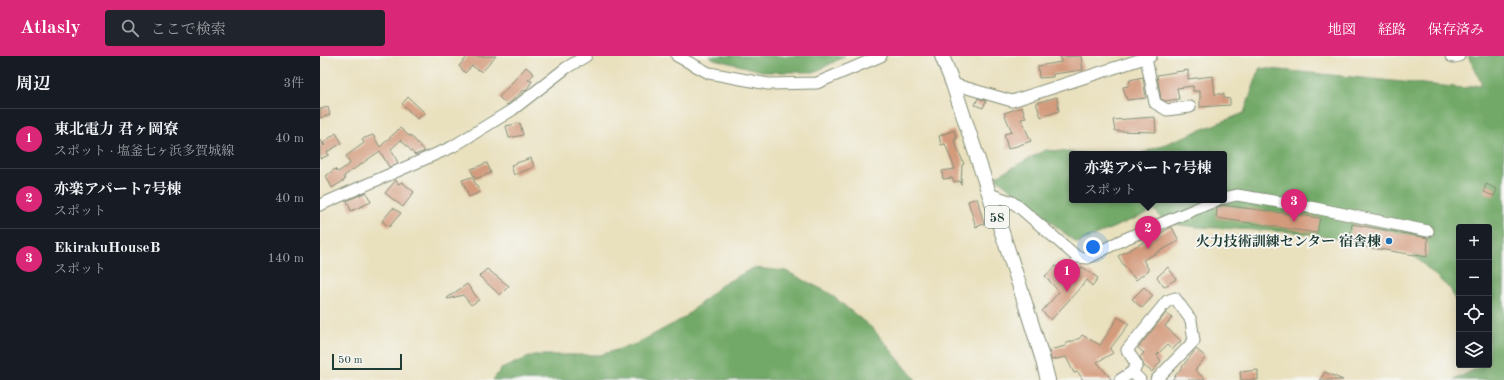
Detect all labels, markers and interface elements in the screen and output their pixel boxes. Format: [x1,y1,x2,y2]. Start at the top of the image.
search box [105,10,385,46]
icon: search [119,17,141,39]
text: Atlasly [20,19,81,38]
text: ここで検索 [151,23,226,38]
text: 地図 [1328,23,1356,37]
text: 経路 [1378,23,1406,37]
text: 保存済み [1428,23,1484,37]
text: 周辺 [16,76,50,93]
text: 3件 [283,77,304,90]
text: 東北電力 君ヶ岡寮 [54,123,178,138]
text: 1 [25,132,33,145]
text: 40 m [275,132,304,145]
text: スポット · 塩釜七ヶ浜多賀城線 [54,145,234,158]
popup [1069,151,1227,203]
text: 亦楽アパート7号棟 [1084,162,1212,177]
text: 亦楽アパート7号棟 [54,183,182,198]
text: スポット [1084,184,1136,197]
pin: 3 [1281,189,1307,222]
text: 2 [25,192,33,205]
text: 40 m [275,192,304,205]
text: スポット [54,205,106,218]
road number: 58 [985,206,1009,228]
pin: 2 [1135,216,1161,249]
map controls [1456,224,1492,368]
button: + [1456,224,1492,260]
place label: 火力技術訓練センター 宿舎棟 [1196,234,1381,249]
marker: 火力技術訓練センター 宿舎棟 [1384,236,1394,246]
your location [1083,237,1103,257]
text: EkirakuHouseB [54,241,160,256]
text: 3 [25,252,33,265]
text: 140 m [267,252,304,265]
pin: 1 [1054,259,1080,292]
button: − [1456,260,1492,296]
text: スポット [54,263,106,276]
button: locate [1456,296,1492,332]
button: layers [1456,332,1492,368]
scale bar [332,352,402,371]
text: 50 m [338,355,363,366]

